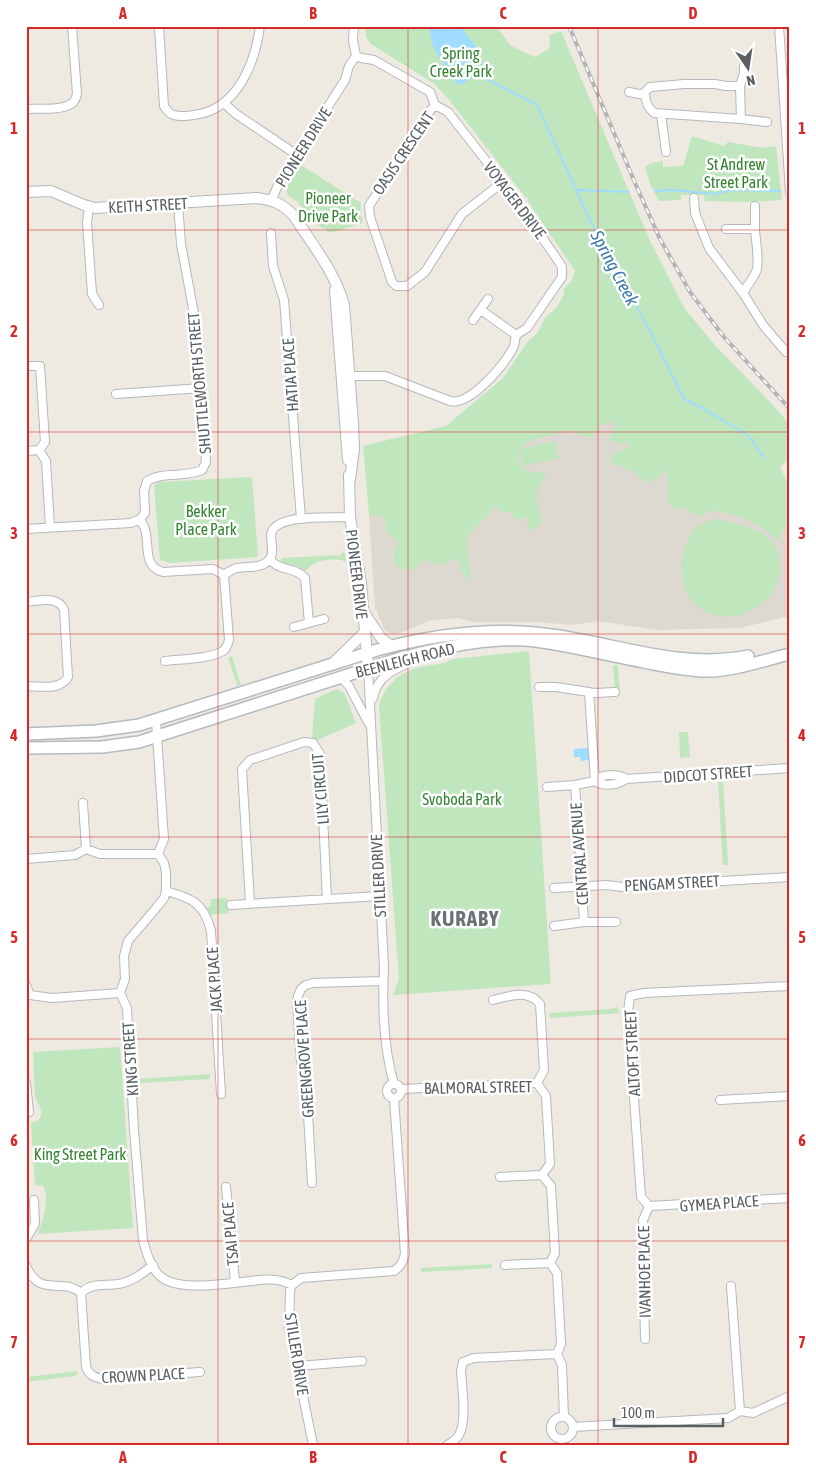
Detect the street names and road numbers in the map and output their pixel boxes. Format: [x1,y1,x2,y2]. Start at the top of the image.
street label: PIONEER DRIVE [271,104,335,190]
street label: OASIS CRESCENT [369,108,437,198]
street label: VOYAGER DRIVE [480,158,550,242]
street label: KEITH STREET [108,194,188,216]
street label: SHUTTLEWORTH STREET [184,311,214,455]
street label: HATIA PLACE [278,338,302,412]
street label: PIONEER DRIVE [343,528,371,620]
street label: BEENLEIGH ROAD [353,639,457,681]
street label: LILY CIRCUIT [308,753,332,825]
street label: DIDCOT STREET [663,762,753,786]
street label: CENTRAL AVENUE [566,802,592,906]
street label: STILLER DRIVE [367,834,389,918]
street label: PENGAM STREET [624,872,720,894]
street label: JACK PLACE [203,946,225,1014]
street label: GREENGROVE PLACE [291,999,317,1118]
street label: ALTOFT STREET [621,1009,643,1097]
street label: KING STREET [118,1021,142,1097]
street label: BALMORAL STREET [424,1077,532,1097]
street label: GYMEA PLACE [679,1191,759,1215]
street label: TSAI PLACE [218,1201,242,1267]
street label: IVANHOE PLACE [634,1225,654,1318]
street label: STILLER DRIVE [282,1312,312,1397]
street label: CROWN PLACE [101,1364,185,1386]

